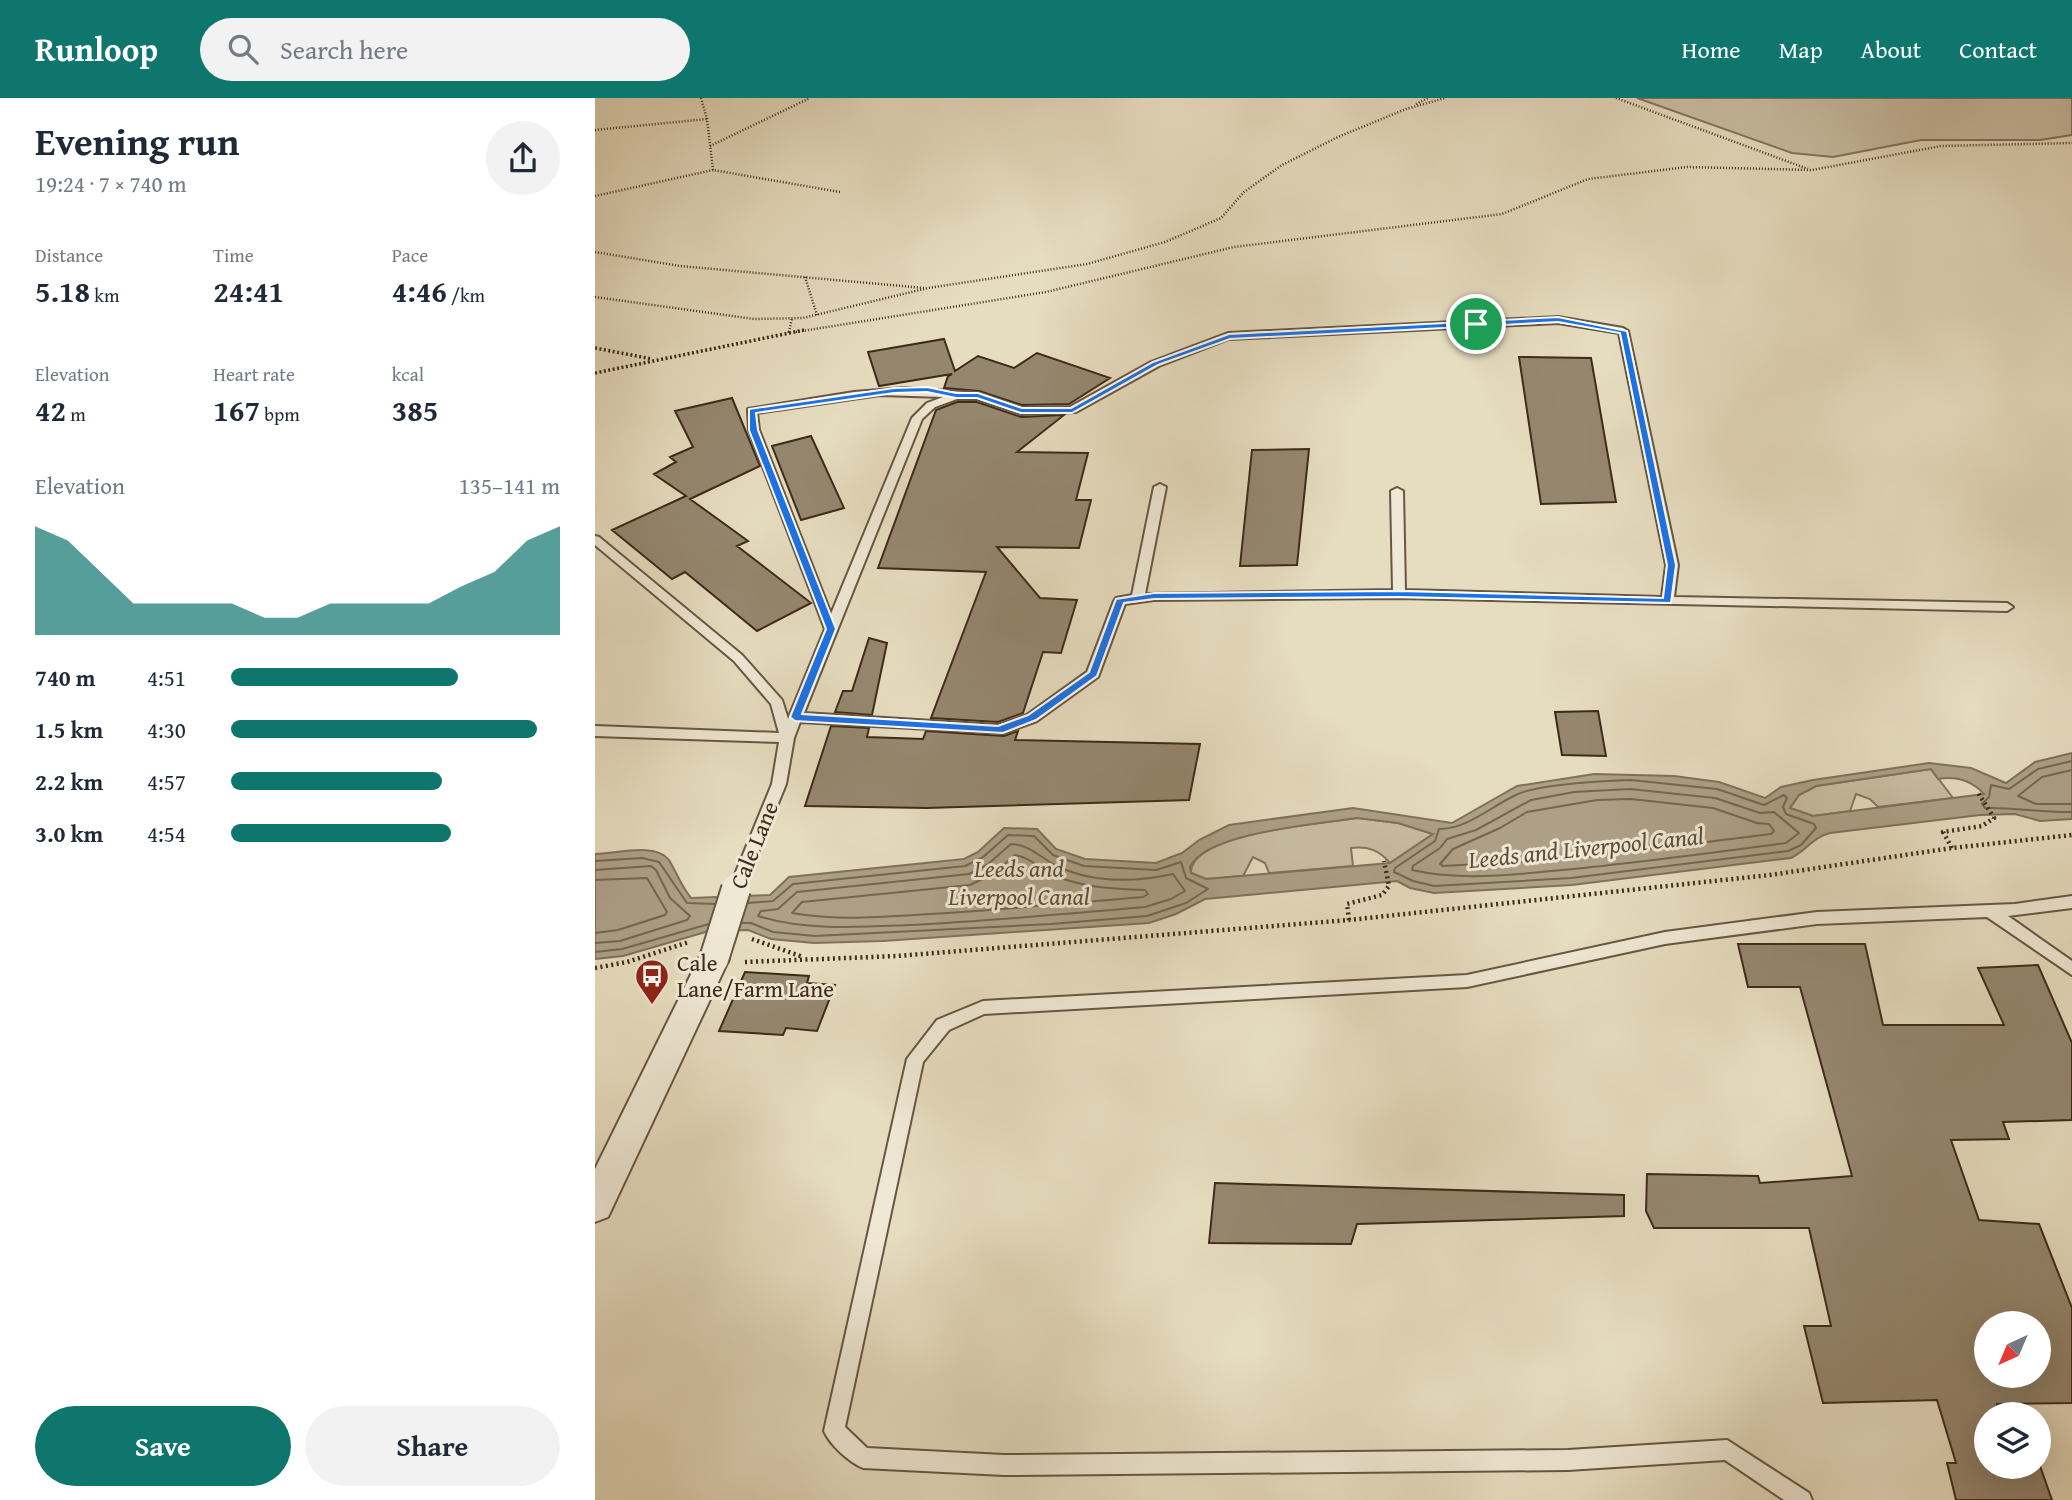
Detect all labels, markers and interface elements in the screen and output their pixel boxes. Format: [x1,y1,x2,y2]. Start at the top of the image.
search box [200,18,690,81]
text: Runloop [35,25,158,73]
icon: search [224,30,262,68]
text: Search here [280,30,408,69]
text: Home [1682,32,1741,67]
text: Map [1779,32,1823,67]
text: About [1861,32,1921,67]
text: Contact [1959,32,2037,67]
text: Evening run [35,113,239,169]
button: share [486,121,560,195]
text: 19:24 · 7 × 740 m [35,167,187,200]
text: Distance [35,241,103,269]
text: Time [213,241,254,269]
text: Pace [392,241,428,269]
text: 5.18 [35,269,90,313]
text: 24:41 [213,269,284,313]
text: 4:46 [392,269,447,313]
text: km [90,281,119,309]
text: /km [447,281,485,309]
pin [1446,294,1506,354]
icon: arrive [1457,305,1495,343]
text: Elevation [35,360,109,388]
text: Heart rate [213,360,295,388]
text: kcal [392,360,424,388]
text: 42 [35,388,66,432]
text: 167 [213,388,260,432]
text: 385 [392,388,438,432]
text: m [66,400,86,428]
text: bpm [260,400,300,428]
text: Elevation [35,469,125,502]
text: 135–141 m [459,469,560,502]
text: 740 m [35,661,96,694]
text: 4:51 [147,661,186,694]
text: 1.5 km [35,713,103,746]
text: 4:30 [147,713,186,746]
text: 2.2 km [35,765,103,798]
text: 4:57 [147,765,186,798]
street label: Cale Lane [721,796,786,893]
text: 3.0 km [35,817,103,850]
text: 4:54 [147,817,186,850]
water label: Leeds and Liverpool Canal [1466,818,1705,877]
water label: Leeds and Liverpool Canal [947,851,1090,914]
place label: Cale Lane/Farm Lane [677,946,834,1005]
bus stop icon: Cale Lane/Farm Lane [633,957,671,1006]
north arrow [1974,1311,2051,1388]
map controls [1974,1311,2051,1479]
button: layers [1974,1402,2051,1479]
button: Save [35,1406,291,1486]
button: Share [305,1406,560,1486]

